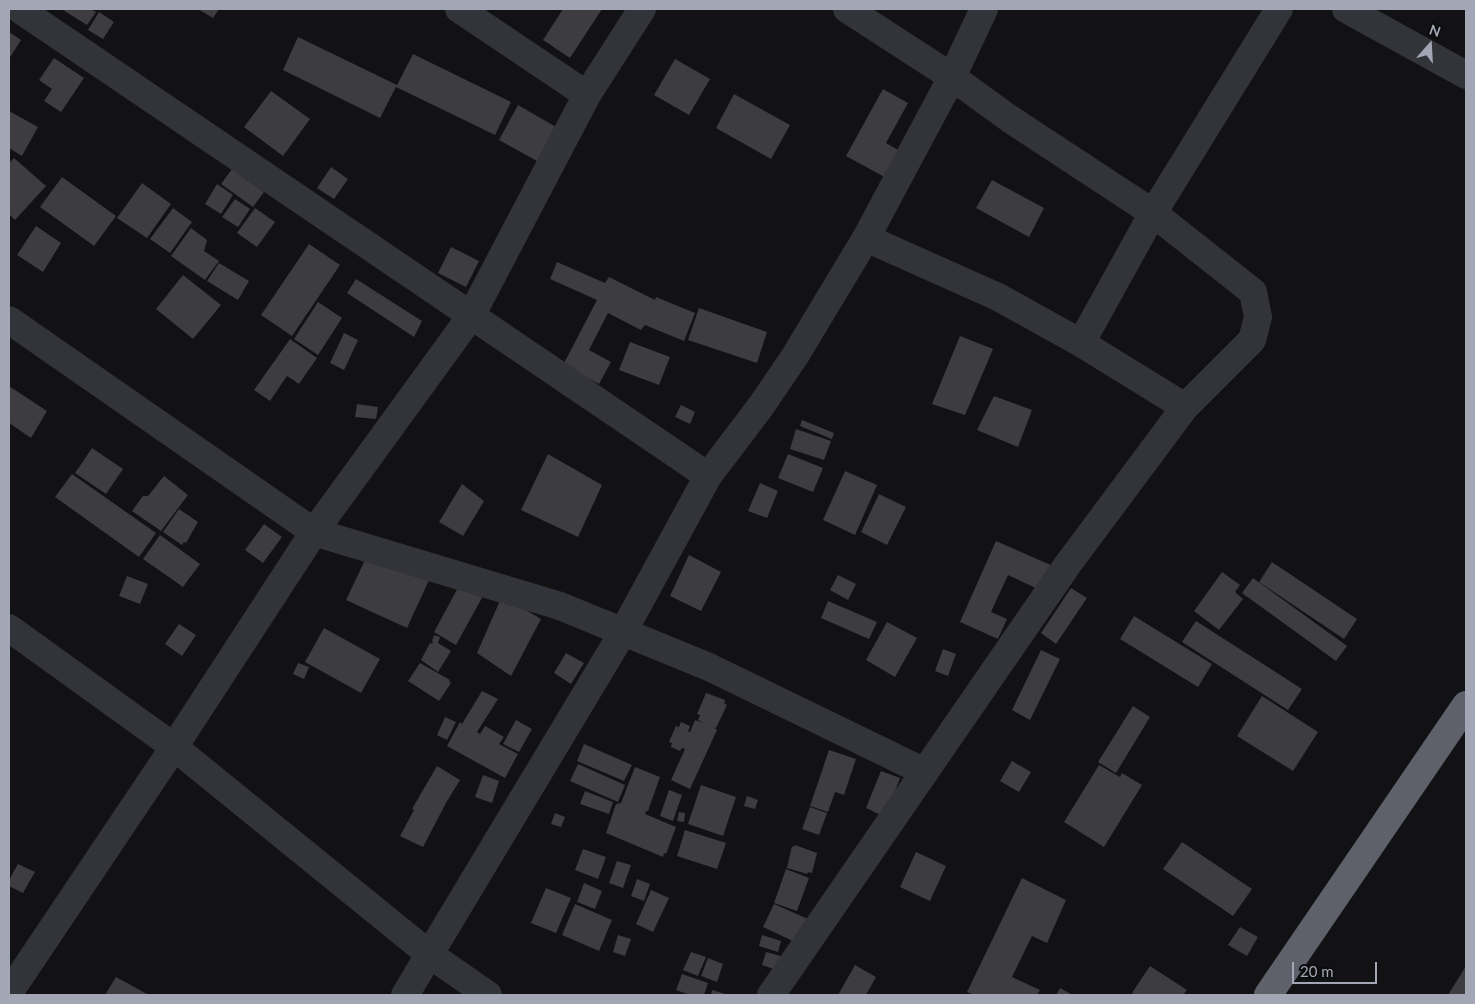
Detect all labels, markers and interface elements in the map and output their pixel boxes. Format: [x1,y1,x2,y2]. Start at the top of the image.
north arrow [1405,20,1455,70]
text: N [1427,21,1443,40]
scale bar [1295,952,1380,984]
text: 20 m [1300,962,1334,980]

